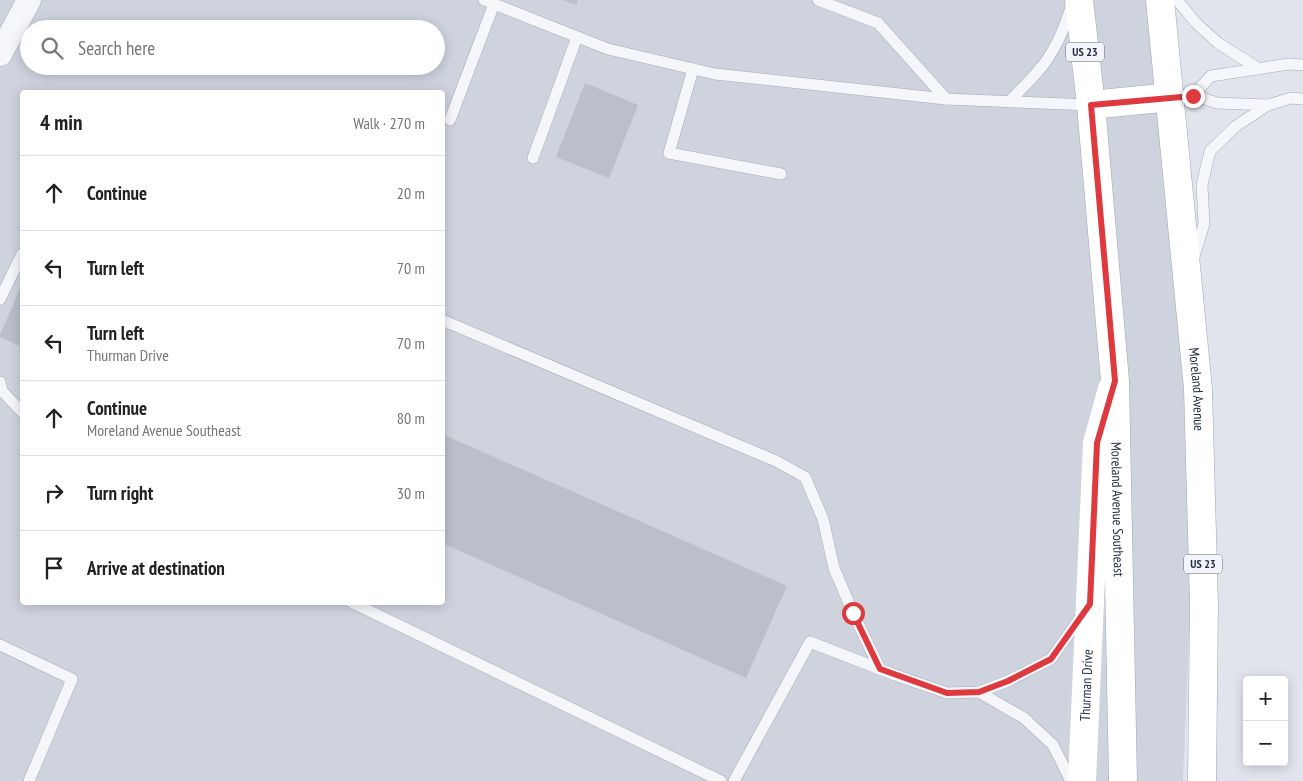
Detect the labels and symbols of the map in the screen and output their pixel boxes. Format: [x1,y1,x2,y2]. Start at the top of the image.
road number: US 23 [1066,42,1104,62]
route end [1182,85,1205,108]
street label: Moreland Avenue [1185,347,1208,431]
street label: Moreland Avenue Southeast [1107,442,1128,577]
road number: US 23 [1184,554,1222,574]
route start [842,602,865,625]
street label: Thurman Drive [1076,649,1097,721]

